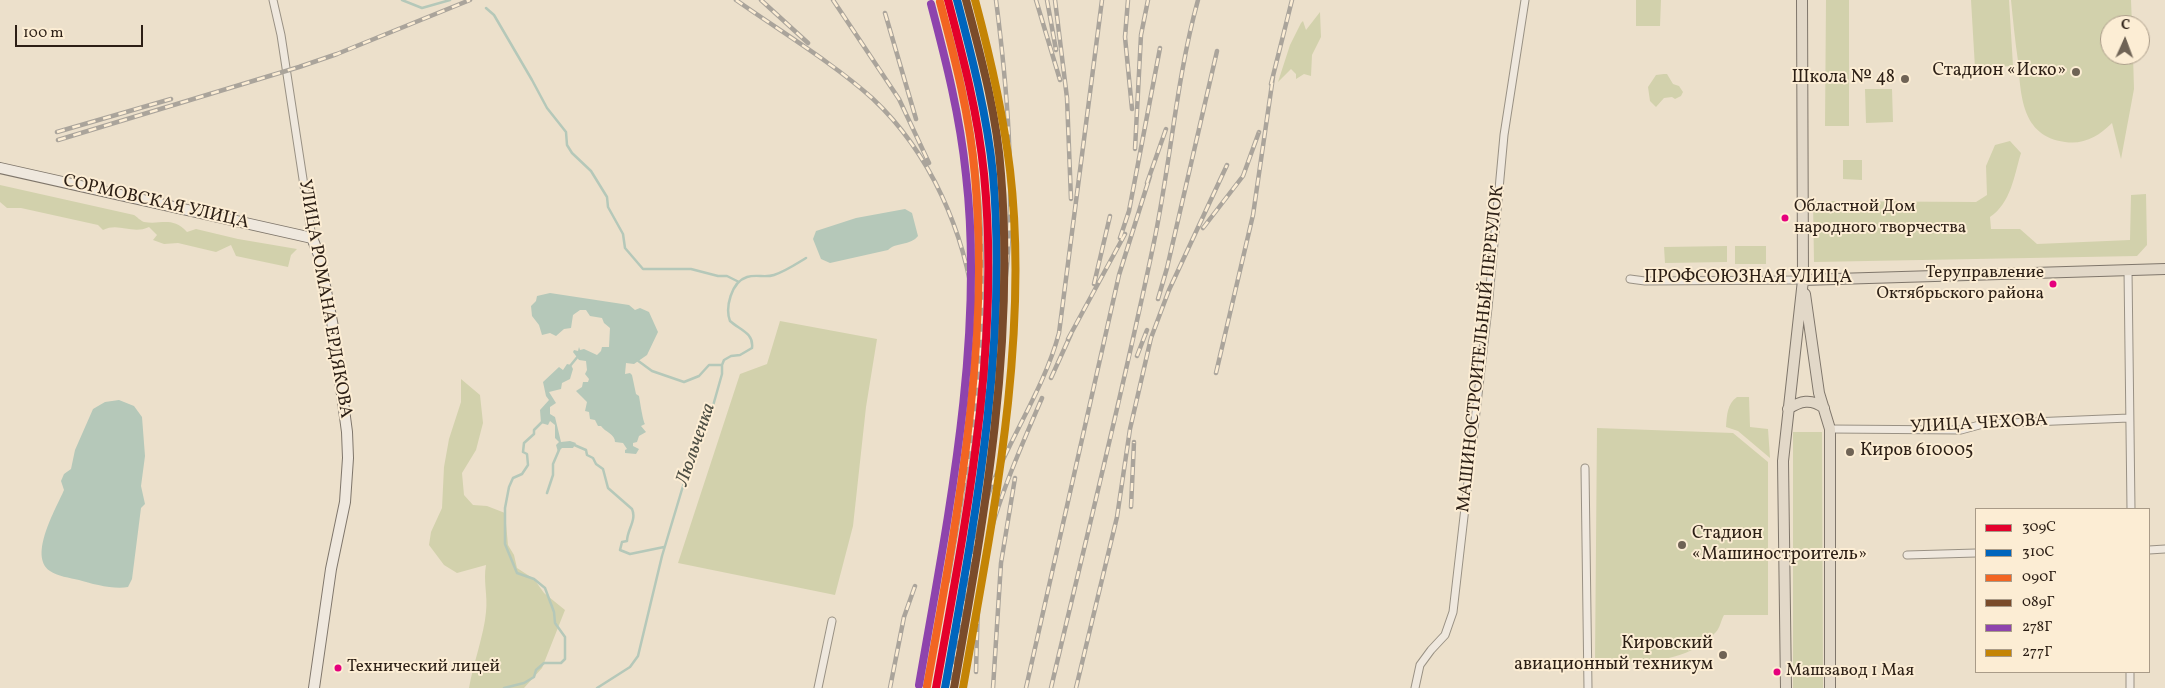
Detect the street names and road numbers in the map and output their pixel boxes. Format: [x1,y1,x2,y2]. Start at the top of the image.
street label: СОРМОВСКАЯ УЛИЦА [61,171,251,235]
street label: УЛИЦА РОМАНА ЕРДЯКОВА [292,178,356,420]
street label: МАШИНОСТРОИТЕЛЬНЫЙ ПЕРЕУЛОК [1454,184,1510,514]
street label: ПРОФСОЮЗНАЯ УЛИЦА [1644,268,1852,290]
street label: УЛИЦА ЧЕХОВА [1910,411,2048,439]

